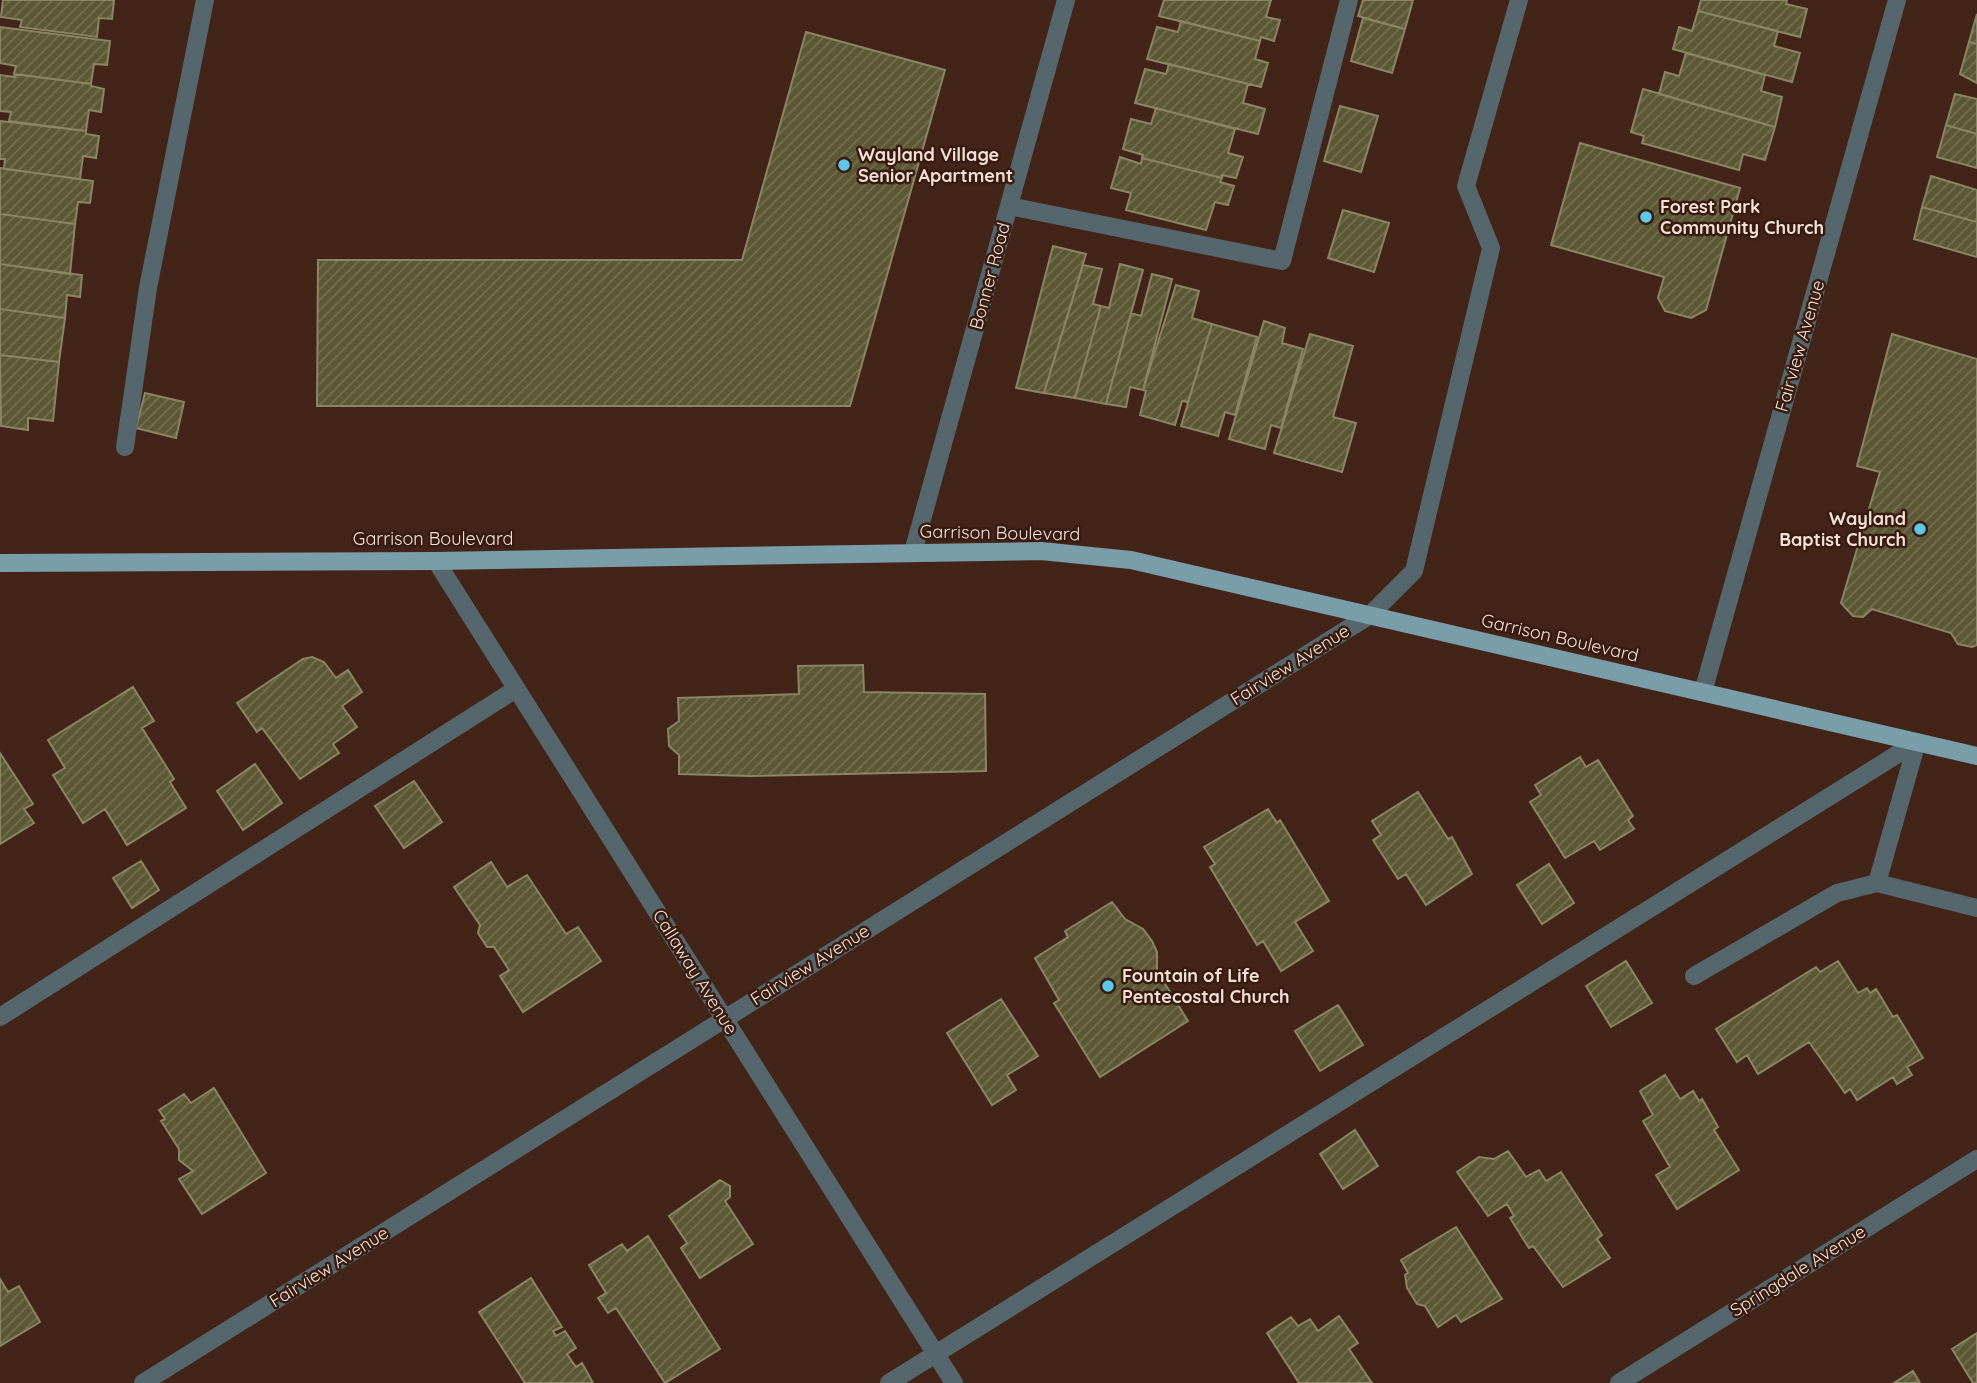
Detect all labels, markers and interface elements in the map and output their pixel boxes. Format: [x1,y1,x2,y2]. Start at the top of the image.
place label: Wayland Village Senior Apartment [858,143,1013,187]
marker: Wayland Village Senior Apartment [836,157,852,173]
place label: Forest Park Community Church [1660,195,1824,239]
marker: Forest Park Community Church [1638,209,1654,225]
street label: Bonner Road [964,220,1015,332]
street label: Fairview Avenue [1770,277,1829,414]
place label: Wayland Baptist Church [1779,507,1906,551]
street label: Garrison Boulevard [919,520,1081,545]
marker: Wayland Baptist Church [1912,521,1928,537]
street label: Garrison Boulevard [353,527,513,550]
street label: Garrison Boulevard [1479,608,1641,667]
street label: Fairview Avenue [1226,619,1353,710]
street label: Callaway Avenue [648,905,743,1038]
street label: Fairview Avenue [746,919,873,1010]
place label: Fountain of Life Pentecostal Church [1122,964,1289,1008]
marker: Fountain of Life Pentecostal Church [1100,978,1116,994]
street label: Springdale Avenue [1726,1220,1870,1322]
street label: Fairview Avenue [265,1221,392,1312]

